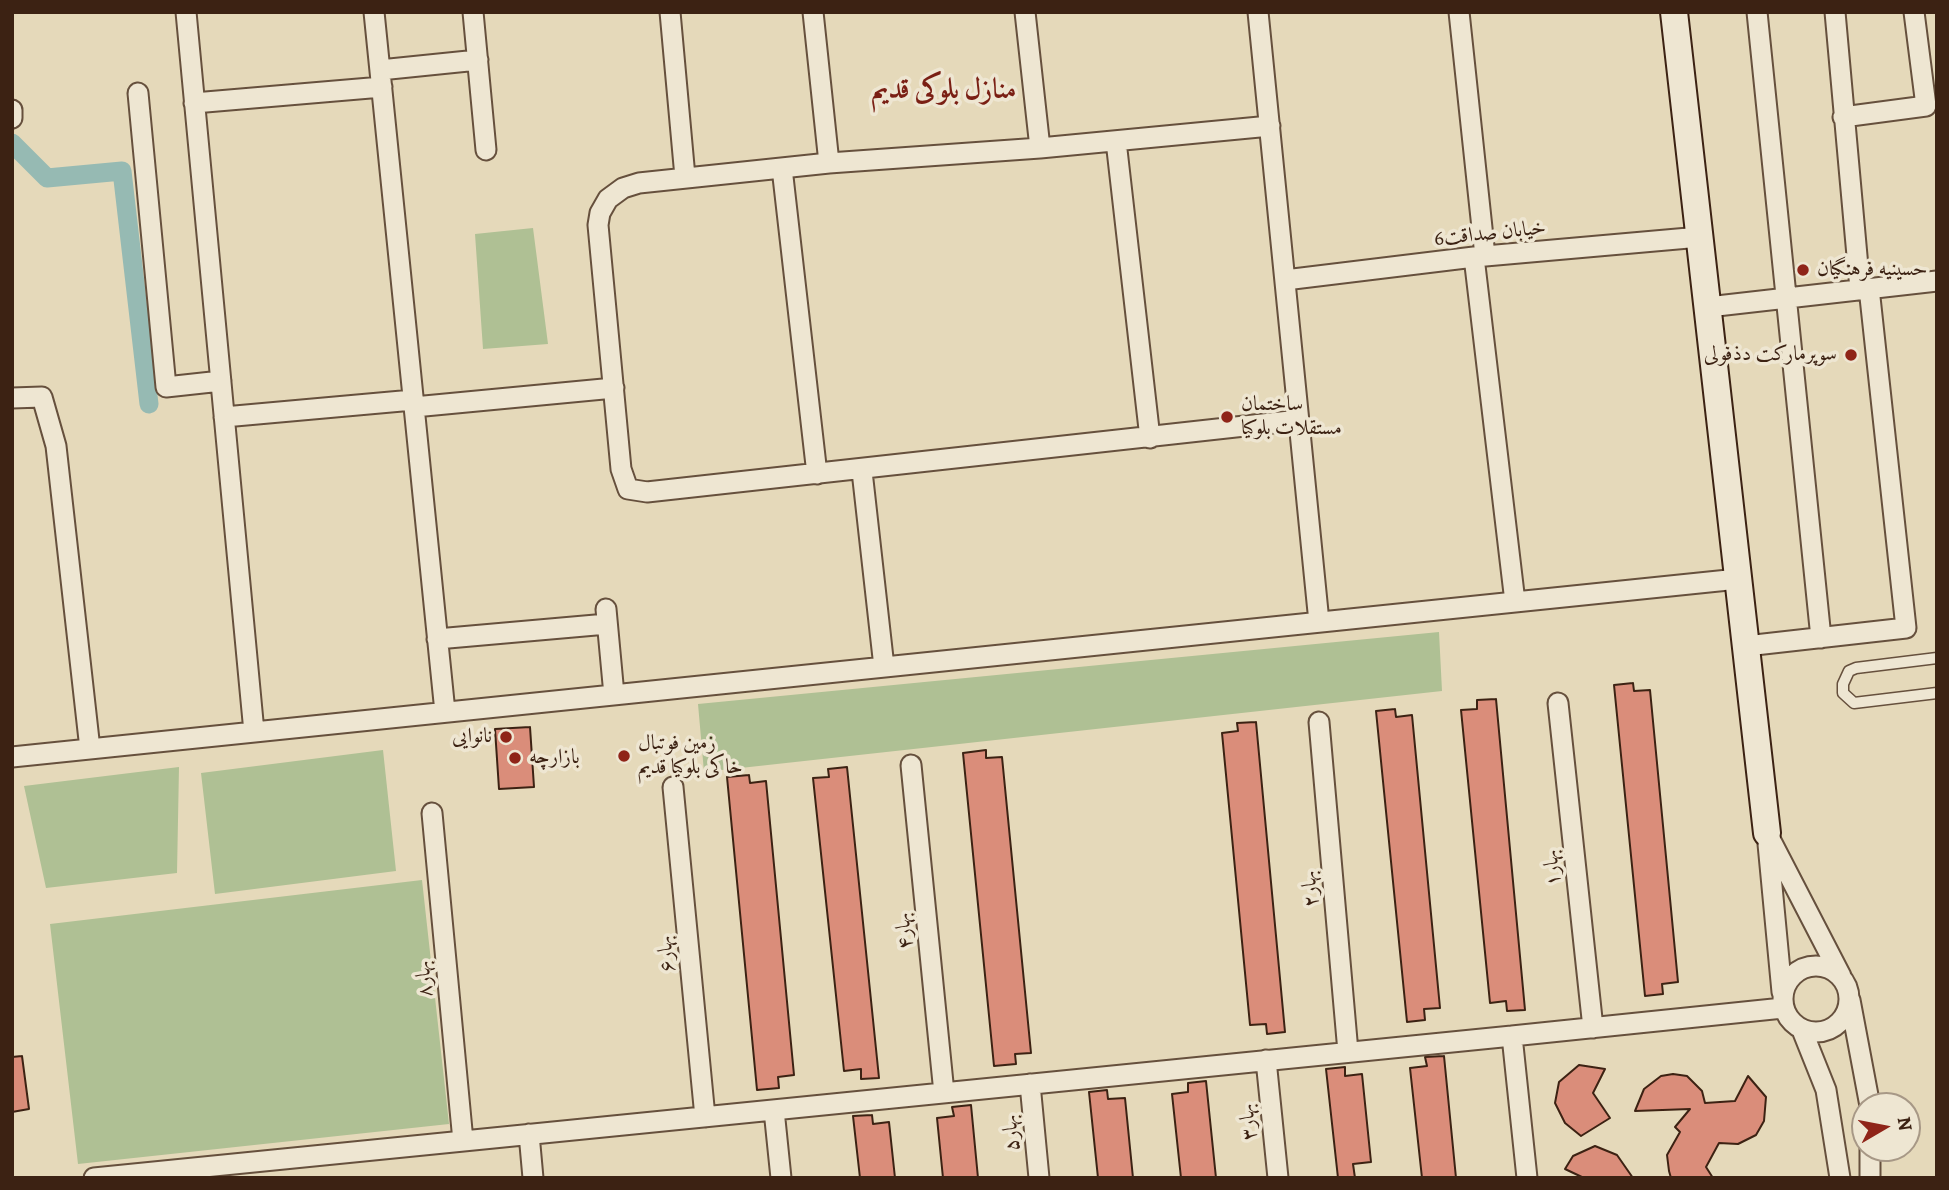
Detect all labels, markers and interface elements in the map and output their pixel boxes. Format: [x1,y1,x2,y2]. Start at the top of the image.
district label: منازل بلوکی قدیم [872,74,1016,108]
street label: خیابان صداقت6 [1433,216,1547,252]
place label: حسینیه فرهنگیان [1817,257,1927,283]
marker: حسینیه فرهنگیان [1795,262,1811,278]
place label: سوپرمارکت دذفولی [1704,342,1837,368]
marker: سوپرمارکت دذفولی [1843,347,1859,363]
place label: ساختمان مستقلات بلوکیا [1241,392,1342,442]
marker: ساختمان مستقلات بلوکیا [1219,409,1235,425]
place label: نانوایی [452,724,492,750]
marker: نانوایی [498,729,514,745]
place label: زمین فوتبال خاکی بلوکیا قدیم [638,731,743,781]
place label: بازارچه [529,745,580,771]
marker: زمین فوتبال خاکی بلوکیا قدیم [616,748,632,764]
marker: بازارچه [507,750,523,766]
street label: بهار۱ [1539,848,1567,888]
street label: بهار۲ [1297,870,1325,908]
street label: بهار۴ [891,911,919,951]
street label: بهار۶ [653,934,681,974]
street label: بهار۸ [411,960,439,998]
north arrow [1851,1092,1921,1162]
street label: بهار۳ [1235,1102,1263,1142]
street label: بهار۵ [998,1114,1026,1152]
text: N [1891,1115,1919,1133]

